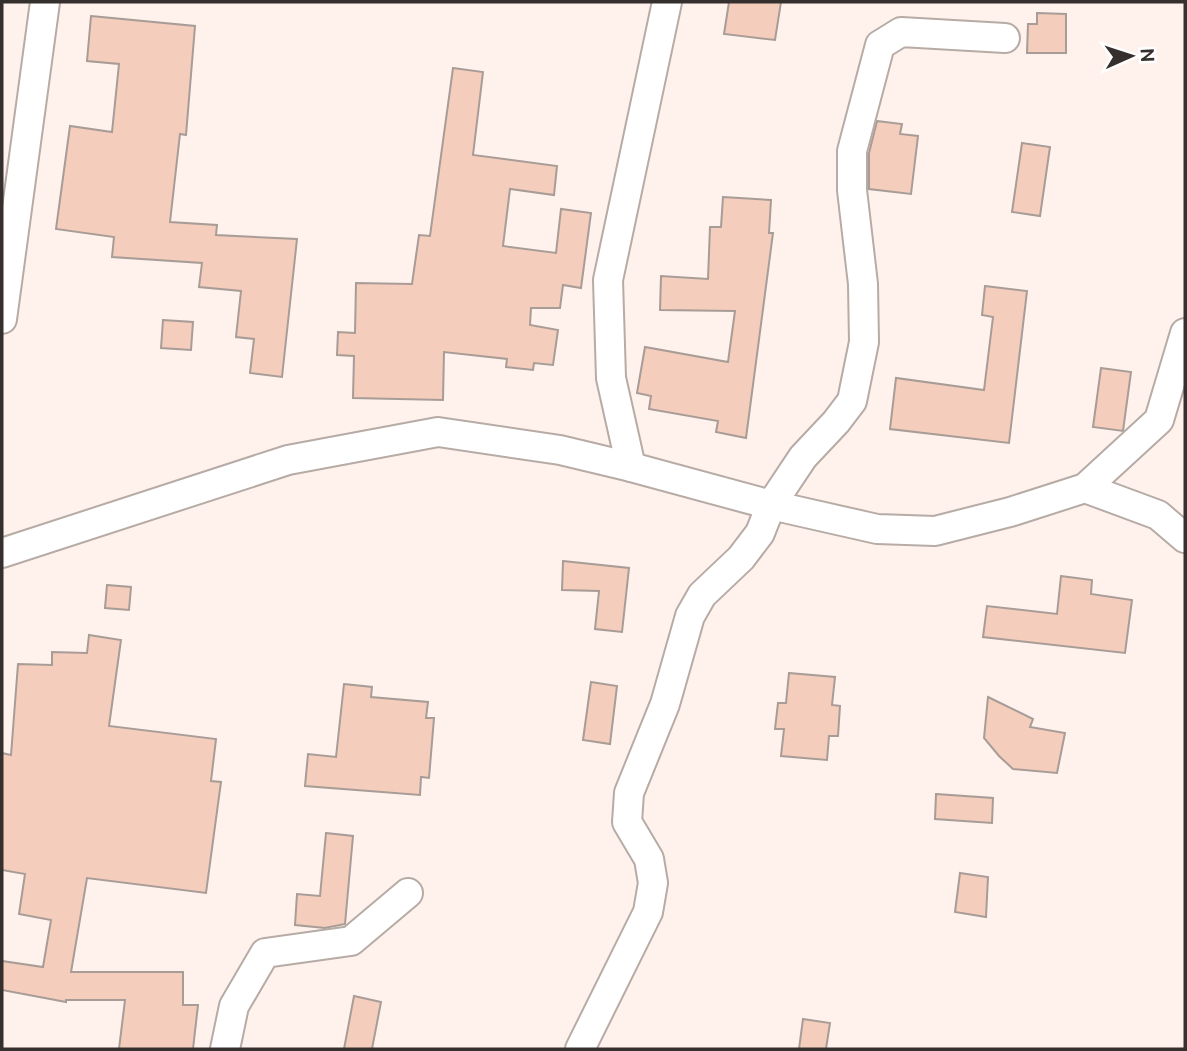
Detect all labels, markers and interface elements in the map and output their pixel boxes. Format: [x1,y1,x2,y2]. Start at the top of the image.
north arrow [1096,21,1166,91]
text: N [1137,47,1159,63]

